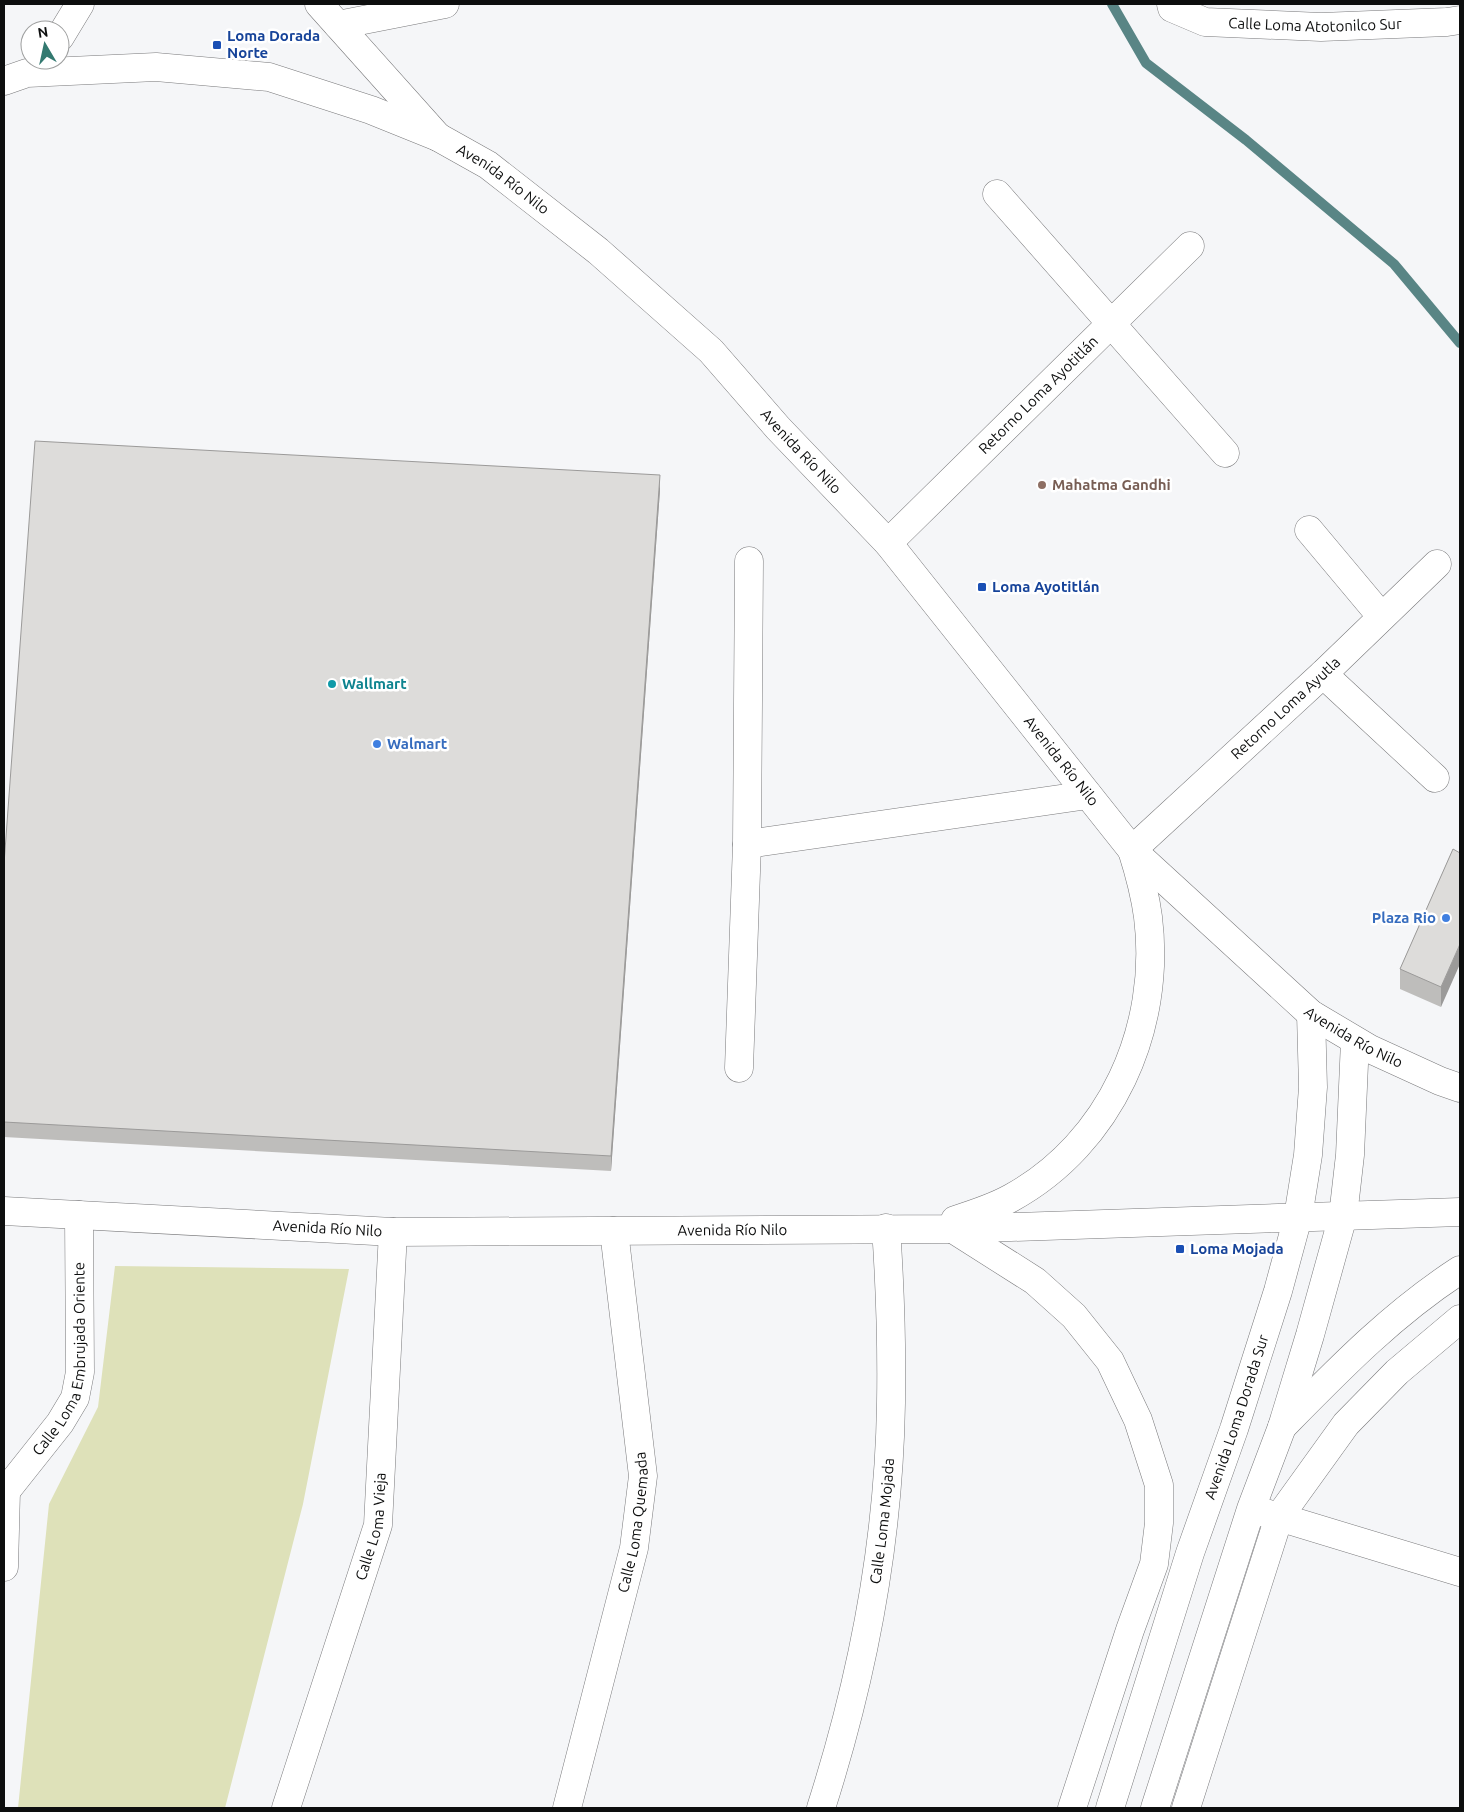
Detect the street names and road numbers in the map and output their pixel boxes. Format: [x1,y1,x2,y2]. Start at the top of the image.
street label: Calle Loma Atotonilco Sur [1228,14,1402,35]
street label: Avenida Río Nilo [454,140,553,218]
street label: Retorno Loma Ayotitlán [975,332,1101,457]
street label: Avenida Río Nilo [757,405,845,497]
street label: Retorno Loma Ayutla [1227,653,1343,763]
street label: Avenida Río Nilo [1021,713,1103,809]
street label: Avenida Río Nilo [1301,1003,1405,1071]
street label: Avenida Río Nilo [272,1217,383,1239]
street label: Avenida Río Nilo [678,1221,787,1238]
street label: Calle Loma Embrujada Oriente [29,1262,89,1459]
street label: Avenida Loma Dorada Sur [1201,1332,1272,1502]
street label: Calle Loma Quemada [614,1451,651,1594]
street label: Calle Loma Mojada [866,1457,897,1585]
street label: Calle Loma Vieja [352,1472,389,1582]

